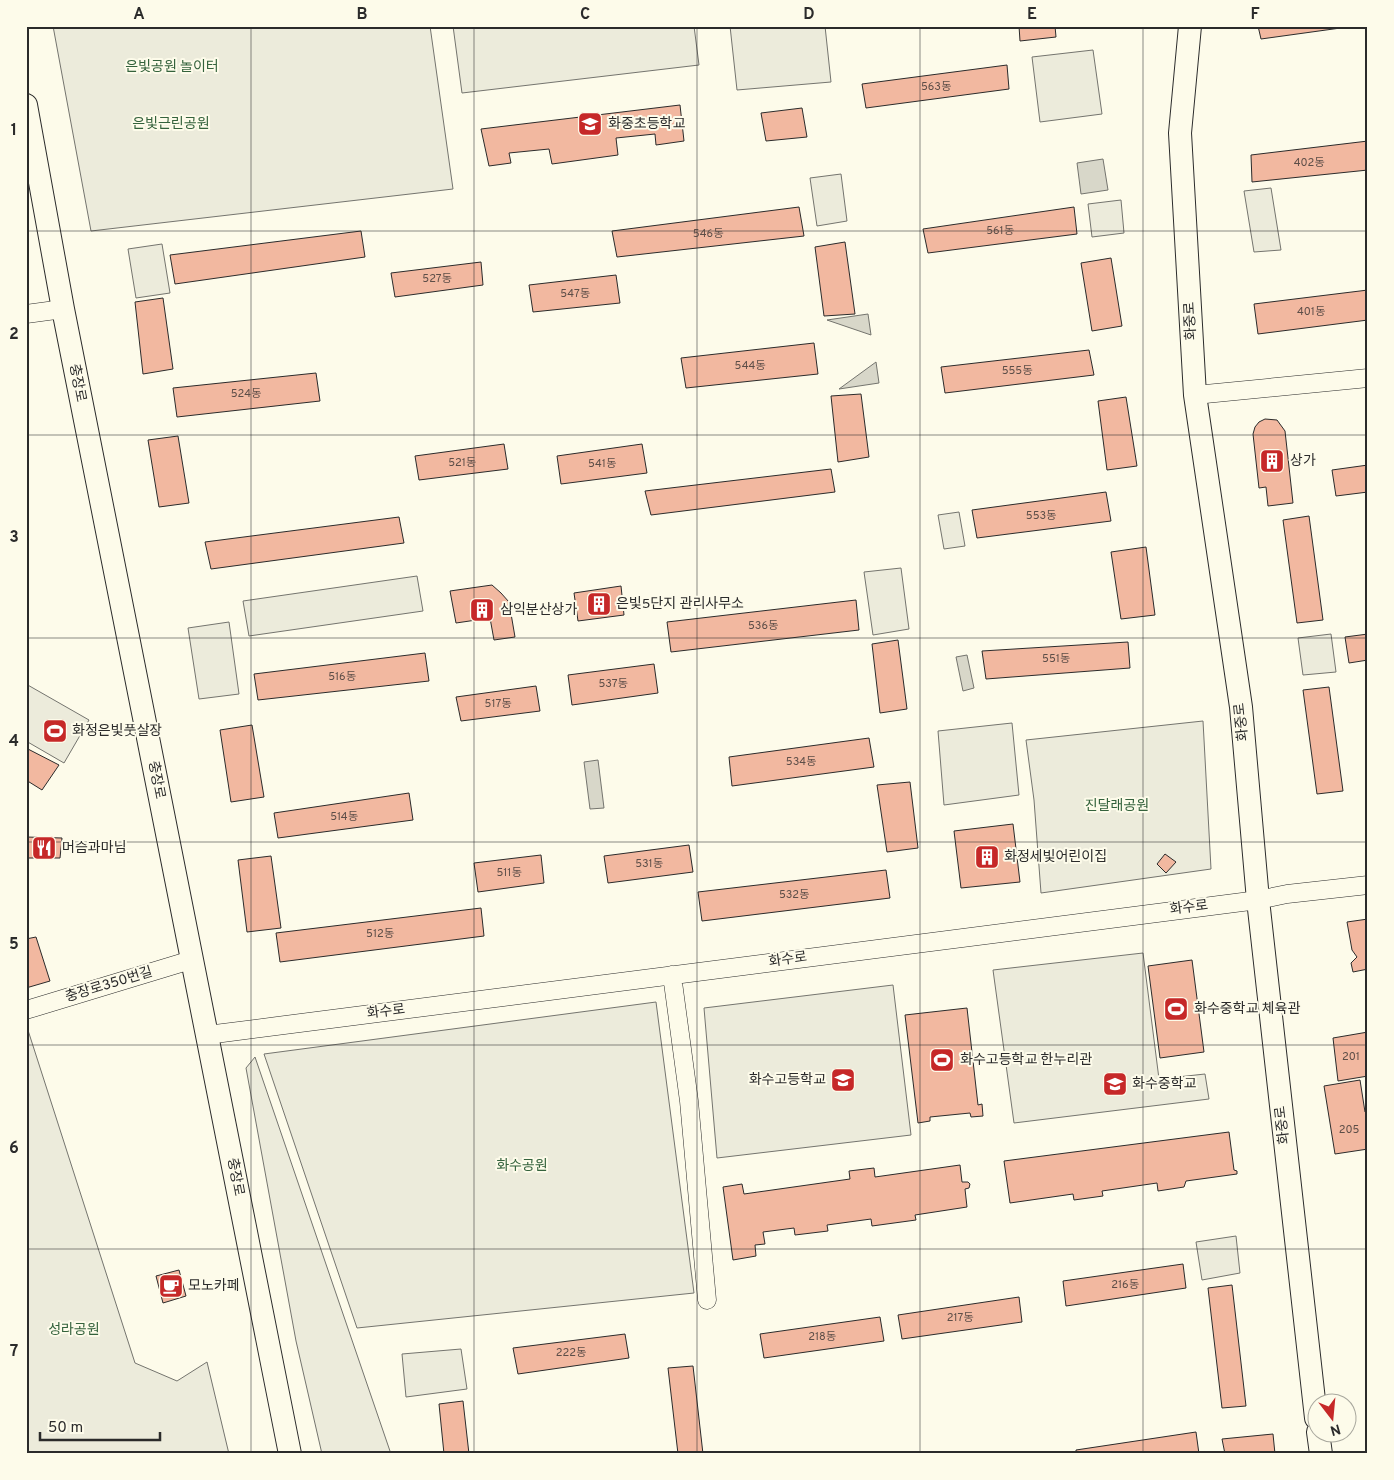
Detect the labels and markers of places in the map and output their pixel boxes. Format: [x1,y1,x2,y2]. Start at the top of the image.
school or university icon: 화중초등학교 [577,111,603,137]
place label: 화중초등학교 [608,115,685,133]
building icon: 상가 [1259,448,1285,474]
place label: 상가 [1290,453,1316,470]
building icon: 은빛5단지 관리사무소 [586,591,612,617]
place label: 은빛5단지 관리사무소 [616,596,744,613]
building icon: 삼익분산상가 [469,597,495,623]
place label: 삼익분산상가 [500,602,577,619]
sports icon: 화정은빛풋살장 [42,718,68,744]
place label: 화정은빛풋살장 [72,723,162,740]
restaurant icon: 머슴과마님 [31,835,57,861]
place label: 머슴과마님 [62,840,126,857]
building icon: 화정세빛어린이집 [974,844,1000,870]
place label: 화정세빛어린이집 [1004,849,1107,866]
sports icon: 화수중학교 체육관 [1163,996,1189,1022]
place label: 화수중학교 체육관 [1194,1000,1300,1018]
sports icon: 화수고등학교 한누리관 [929,1047,955,1073]
place label: 화수고등학교 한누리관 [960,1051,1092,1069]
school or university icon: 화수고등학교 [830,1067,856,1093]
place label: 화수고등학교 [749,1071,826,1089]
school or university icon: 화수중학교 [1102,1071,1128,1097]
place label: 화수중학교 [1132,1075,1197,1093]
cafe icon: 모노카페 [158,1273,184,1299]
place label: 모노카페 [188,1278,240,1295]

